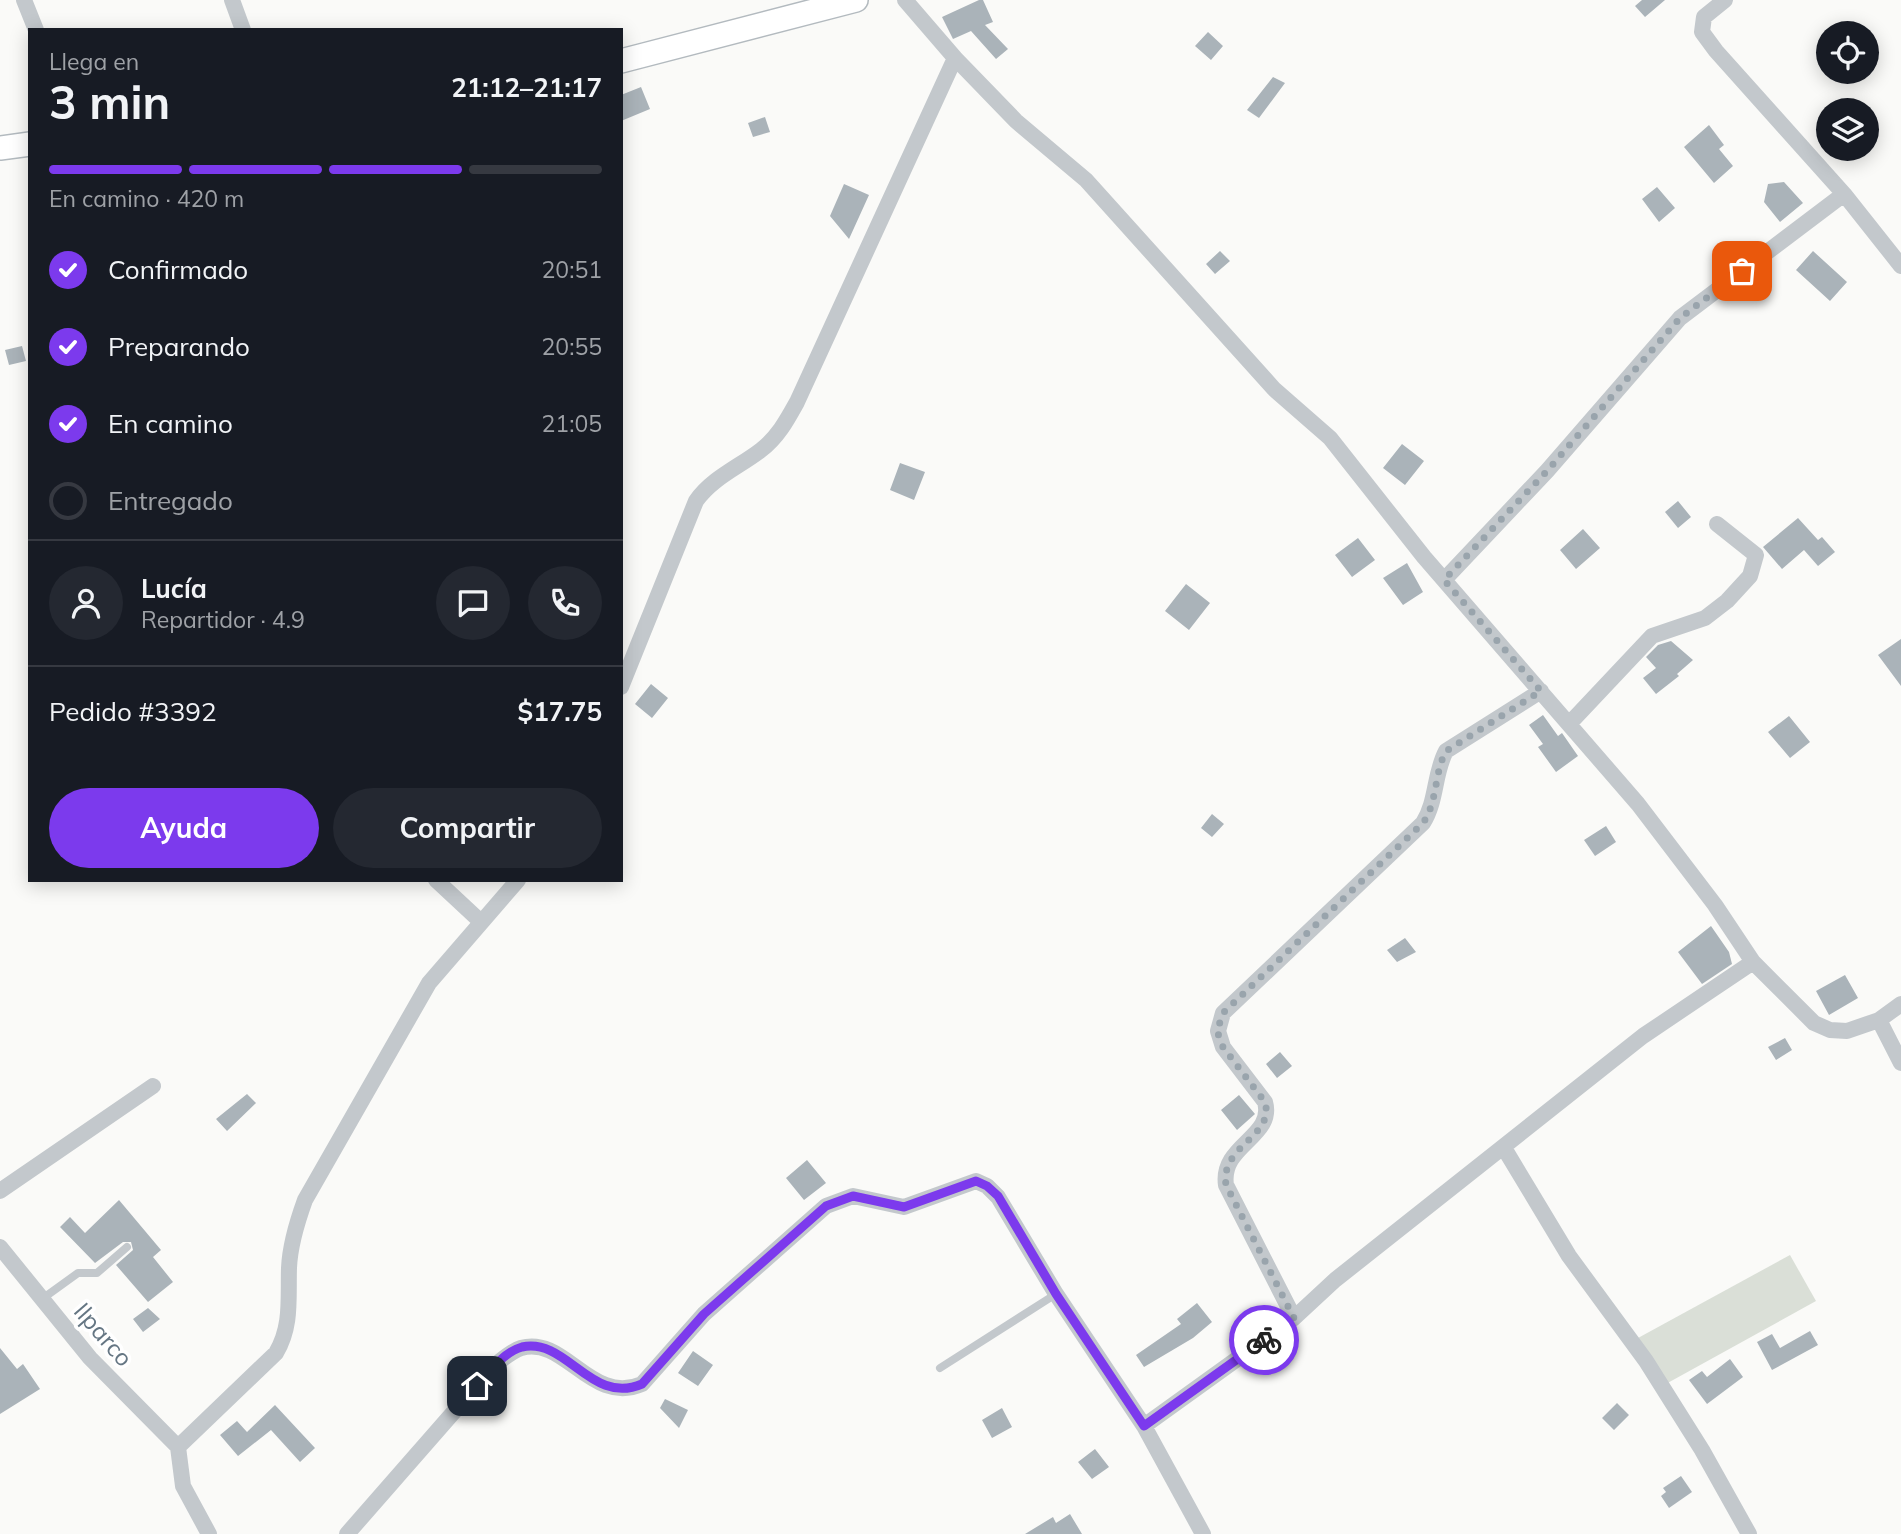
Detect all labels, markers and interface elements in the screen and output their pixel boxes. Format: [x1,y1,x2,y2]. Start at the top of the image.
map controls [1816,21,1879,161]
button: locate [1816,21,1879,84]
text: Llega en [49,47,139,76]
text: 21:12–21:17 [451,71,602,104]
text: 3 min [49,73,170,131]
button: layers [1816,98,1879,161]
text: En camino · 420 m [49,184,244,213]
pin [1712,241,1772,301]
icon: check [49,251,87,289]
icon: bag [1723,252,1761,290]
text: Confirmado [108,253,248,286]
text: 20:51 [542,255,602,284]
icon: check [49,328,87,366]
text: Preparando [108,330,250,363]
text: 20:55 [542,332,602,361]
icon: check [49,405,87,443]
text: En camino [108,407,233,440]
text: 21:05 [542,409,602,438]
text: Entregado [108,484,233,517]
button: person [49,566,123,640]
button: chat [436,566,510,640]
button: phone [528,566,602,640]
text: Lucía [141,572,207,605]
text: Repartidor · 4.9 [141,605,305,634]
text: Pedido #3392 [49,695,217,728]
text: $17.75 [518,695,602,728]
button: Ayuda [49,788,319,868]
button: Compartir [333,788,602,868]
street label: Ilparco [68,1296,140,1372]
courier [1229,1305,1299,1375]
icon: bike [1245,1321,1283,1359]
pin [447,1356,507,1416]
icon: home [458,1367,496,1405]

